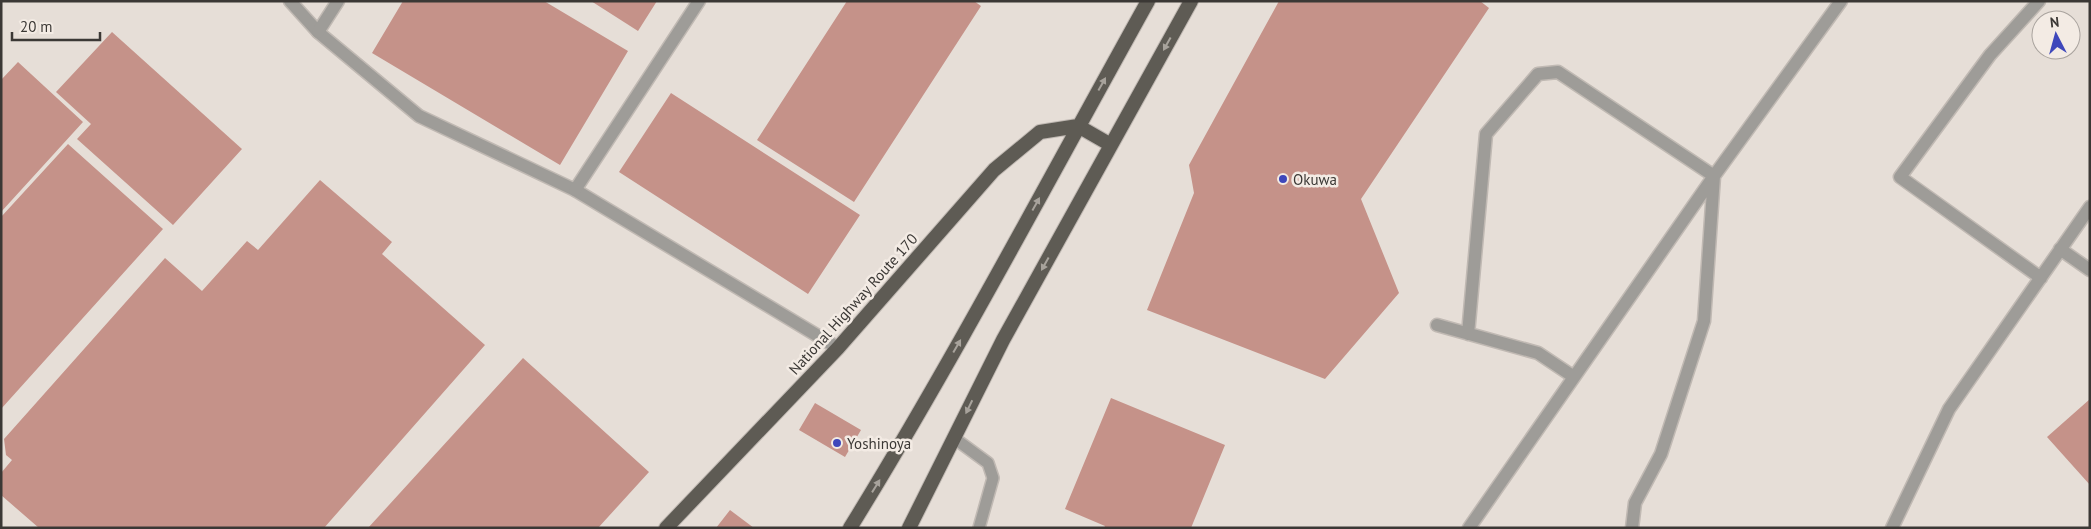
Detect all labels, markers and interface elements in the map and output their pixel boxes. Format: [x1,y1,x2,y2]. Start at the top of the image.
scale bar [12,10,100,42]
north arrow [2031,10,2081,60]
text: N [2049,13,2060,32]
text: 20 m [20,17,53,36]
one-way arrow [1162,37,1171,50]
one-way arrow [1097,77,1106,91]
place label: Okuwa [1293,170,1337,189]
marker: Okuwa [1277,173,1289,185]
one-way arrow [1032,196,1040,211]
street label: National Highway Route 170 [785,229,921,379]
one-way arrow [1040,257,1049,270]
one-way arrow [953,339,962,353]
one-way arrow [965,400,973,415]
place label: Yoshinoya [847,434,911,453]
marker: Yoshinoya [831,437,843,449]
one-way arrow [871,480,880,493]

